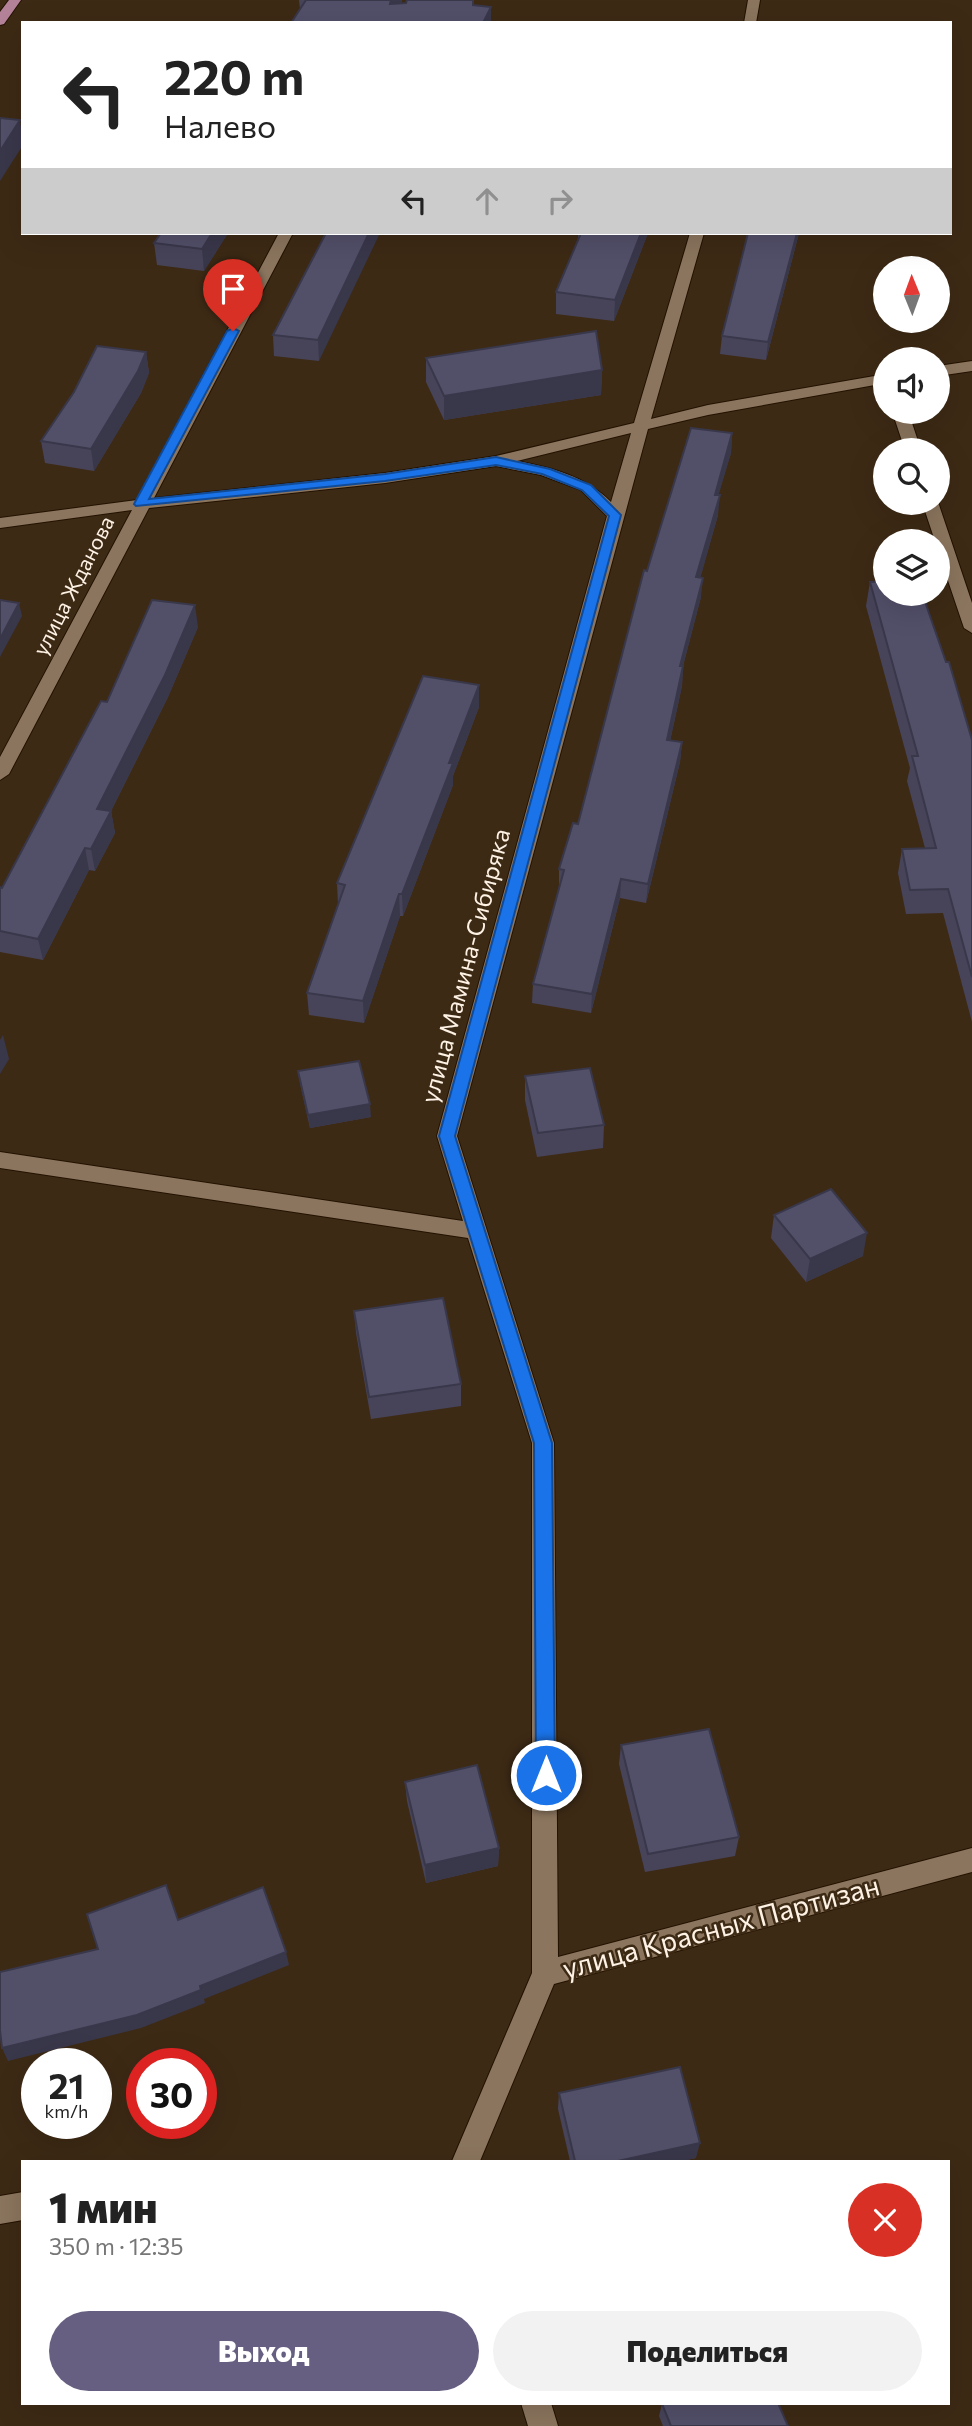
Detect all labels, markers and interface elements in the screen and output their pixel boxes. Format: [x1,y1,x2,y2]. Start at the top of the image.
text: 220 m [164,45,304,105]
icon: left [49,49,140,140]
text: Налево [164,105,276,145]
icon: left [395,182,433,220]
icon: ahead [468,182,506,220]
icon: right [541,182,579,220]
north arrow [873,256,950,332]
map controls [873,256,950,606]
pin [203,259,263,331]
icon: arrive [214,270,252,308]
button: sound [873,347,950,424]
button: search [873,438,950,515]
street label: улица Жданова [27,512,119,659]
button: layers [873,529,950,606]
street label: улица Мамина-Сибиряка [414,825,515,1106]
position arrow [509,1738,583,1812]
street label: улица Красных Партизан [559,1867,883,1985]
speed limit sign: 30 [126,2048,217,2139]
text: 21 [49,2063,84,2106]
text: km/h [45,2100,88,2122]
text: 1 мин [49,2180,158,2232]
button: close [848,2183,922,2257]
text: 350 m · 12:35 [49,2232,183,2260]
button: Выход [49,2311,479,2391]
button: Поделиться [493,2311,922,2391]

